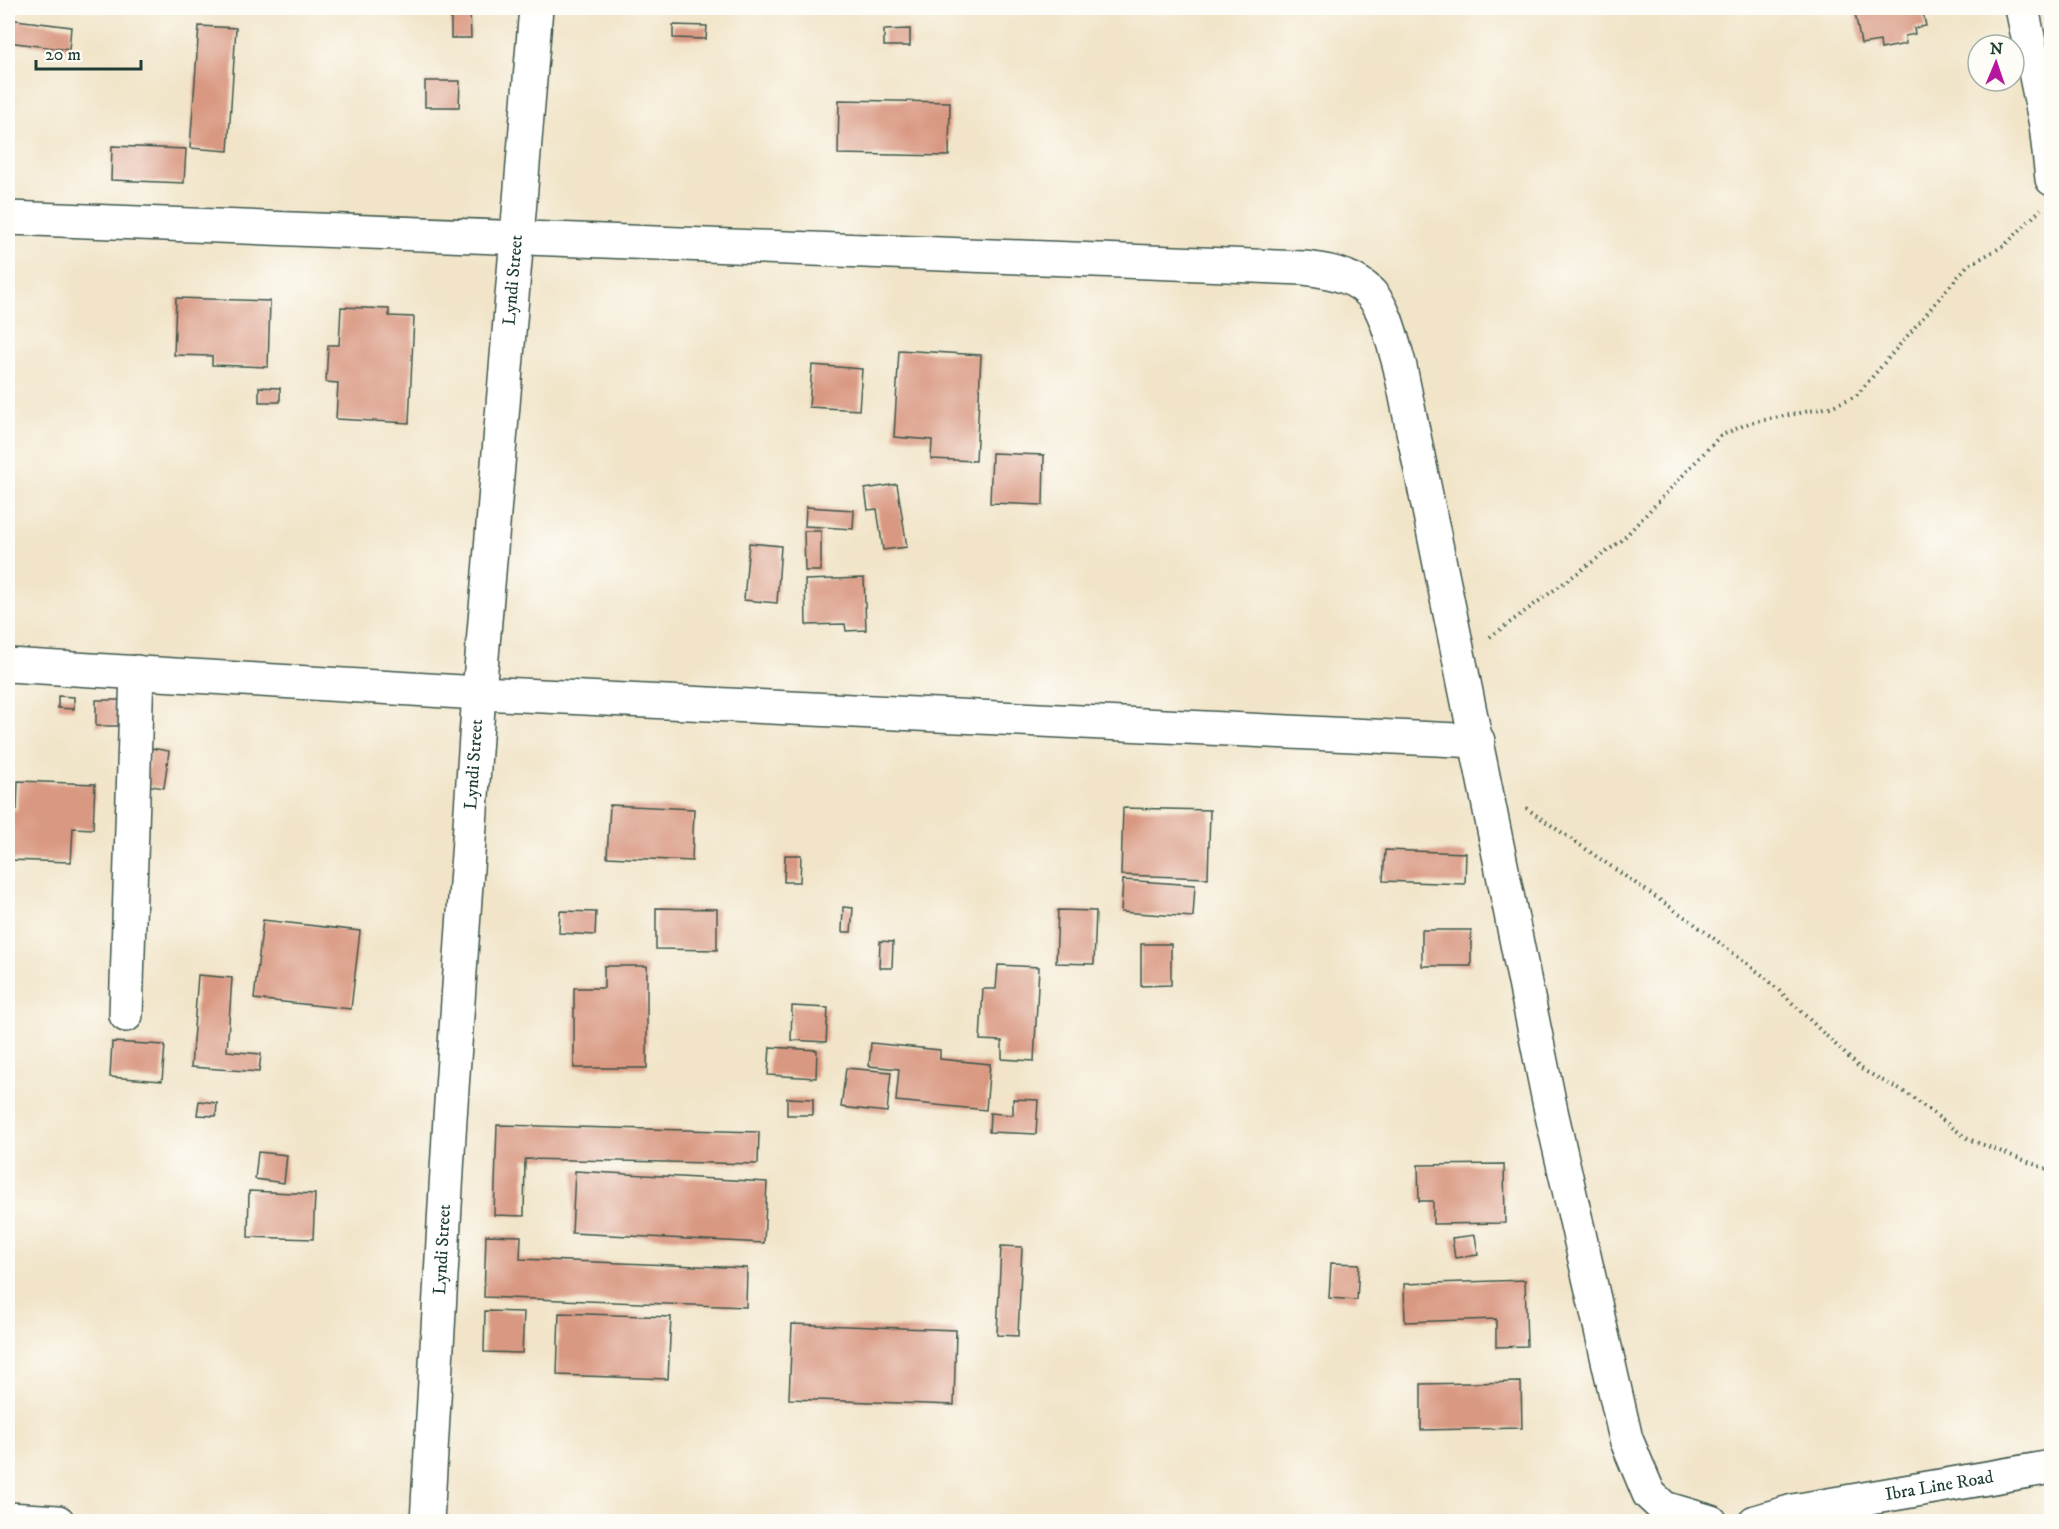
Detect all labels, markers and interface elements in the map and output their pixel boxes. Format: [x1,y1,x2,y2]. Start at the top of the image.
scale bar [36,33,141,71]
north arrow [1966,33,2026,93]
text: N [1990,39,2003,59]
text: 20 m [45,44,81,66]
street label: Lyndi Street [499,234,528,326]
street label: Lyndi Street [460,718,488,811]
street label: Lyndi Street [429,1203,456,1295]
street label: Ibra Line Road [1883,1466,1995,1506]

